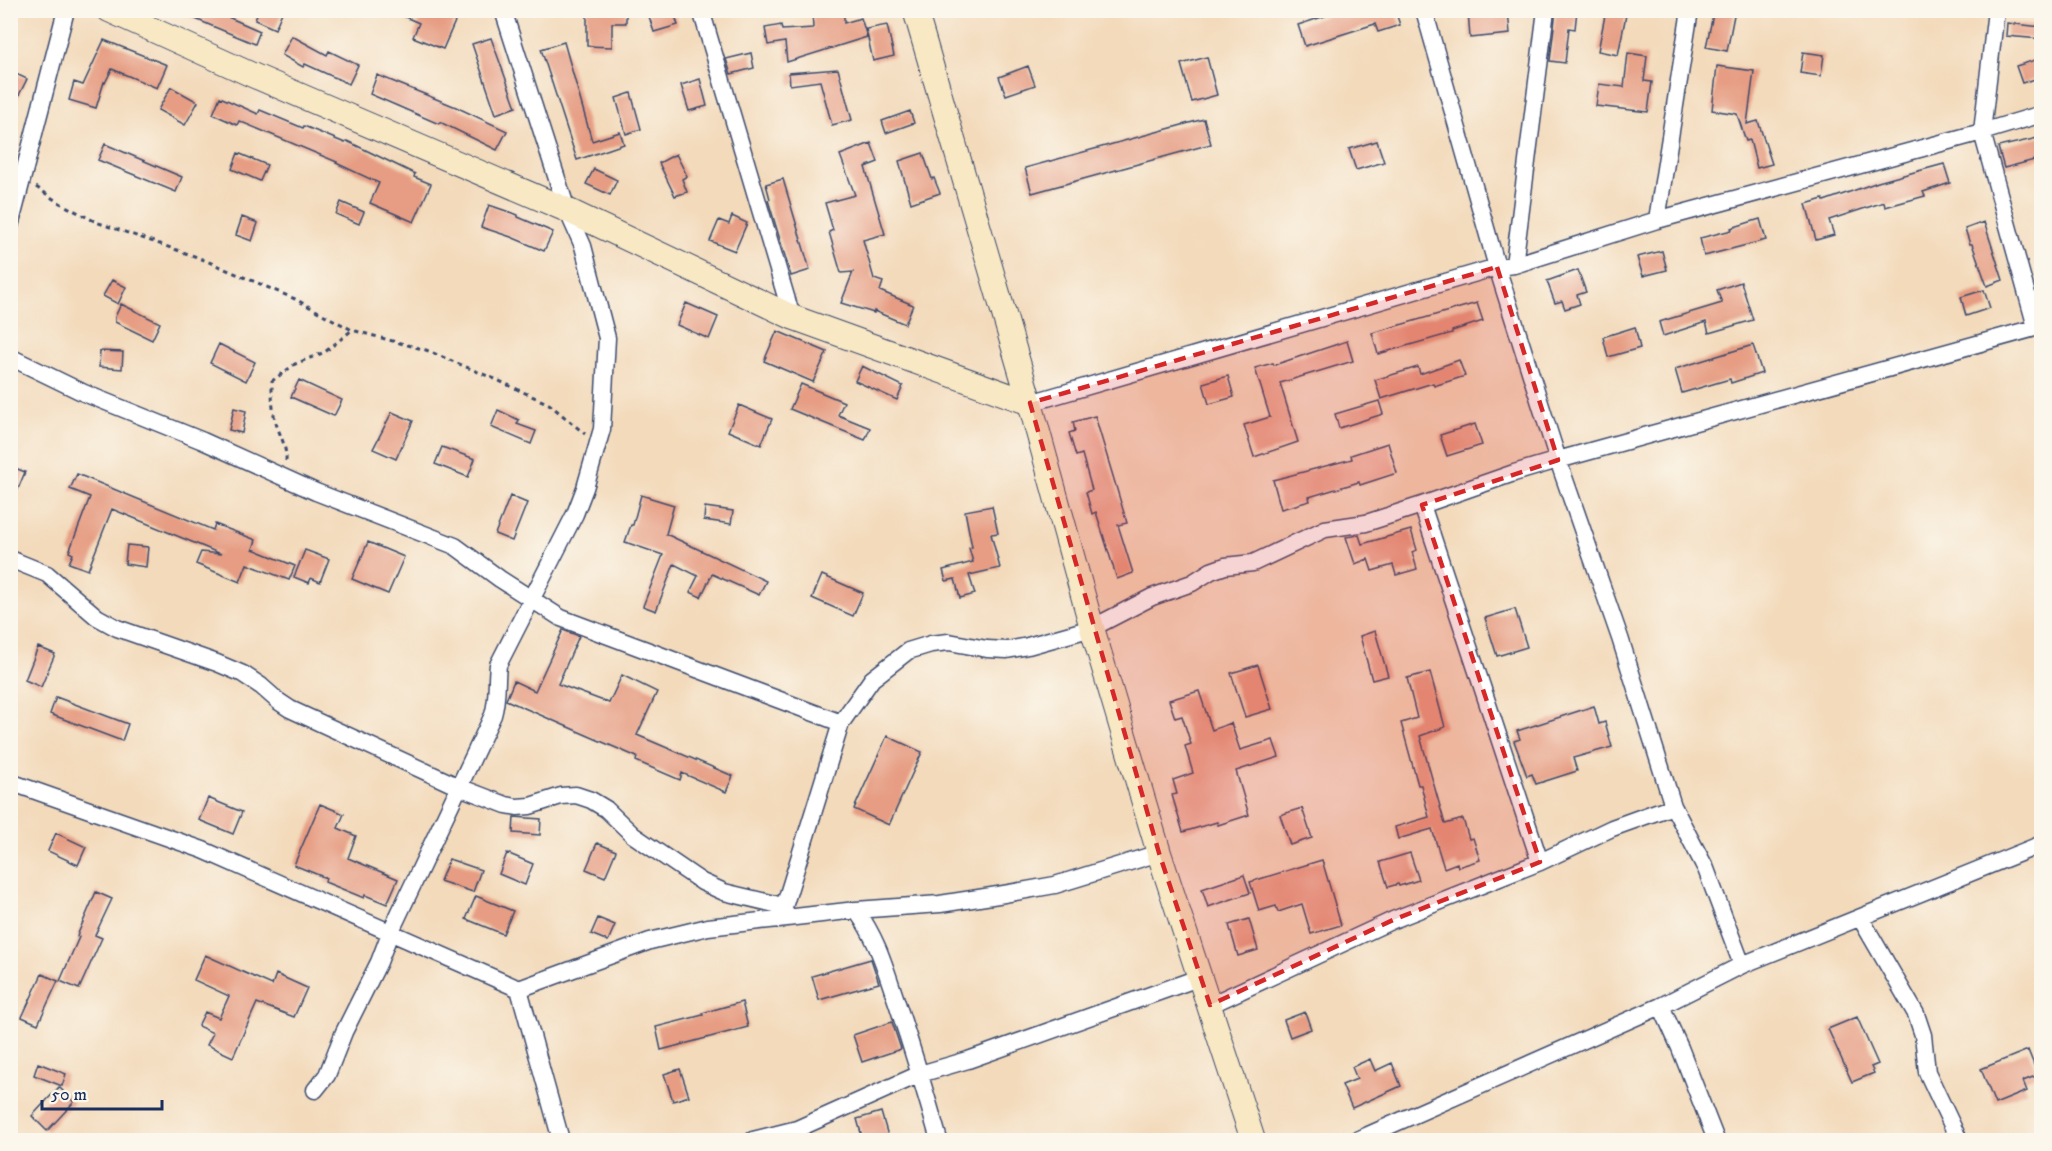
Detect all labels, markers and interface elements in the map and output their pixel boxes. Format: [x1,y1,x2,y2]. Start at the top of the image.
scale bar [42,1073,162,1111]
text: 50 m [51,1084,87,1106]

